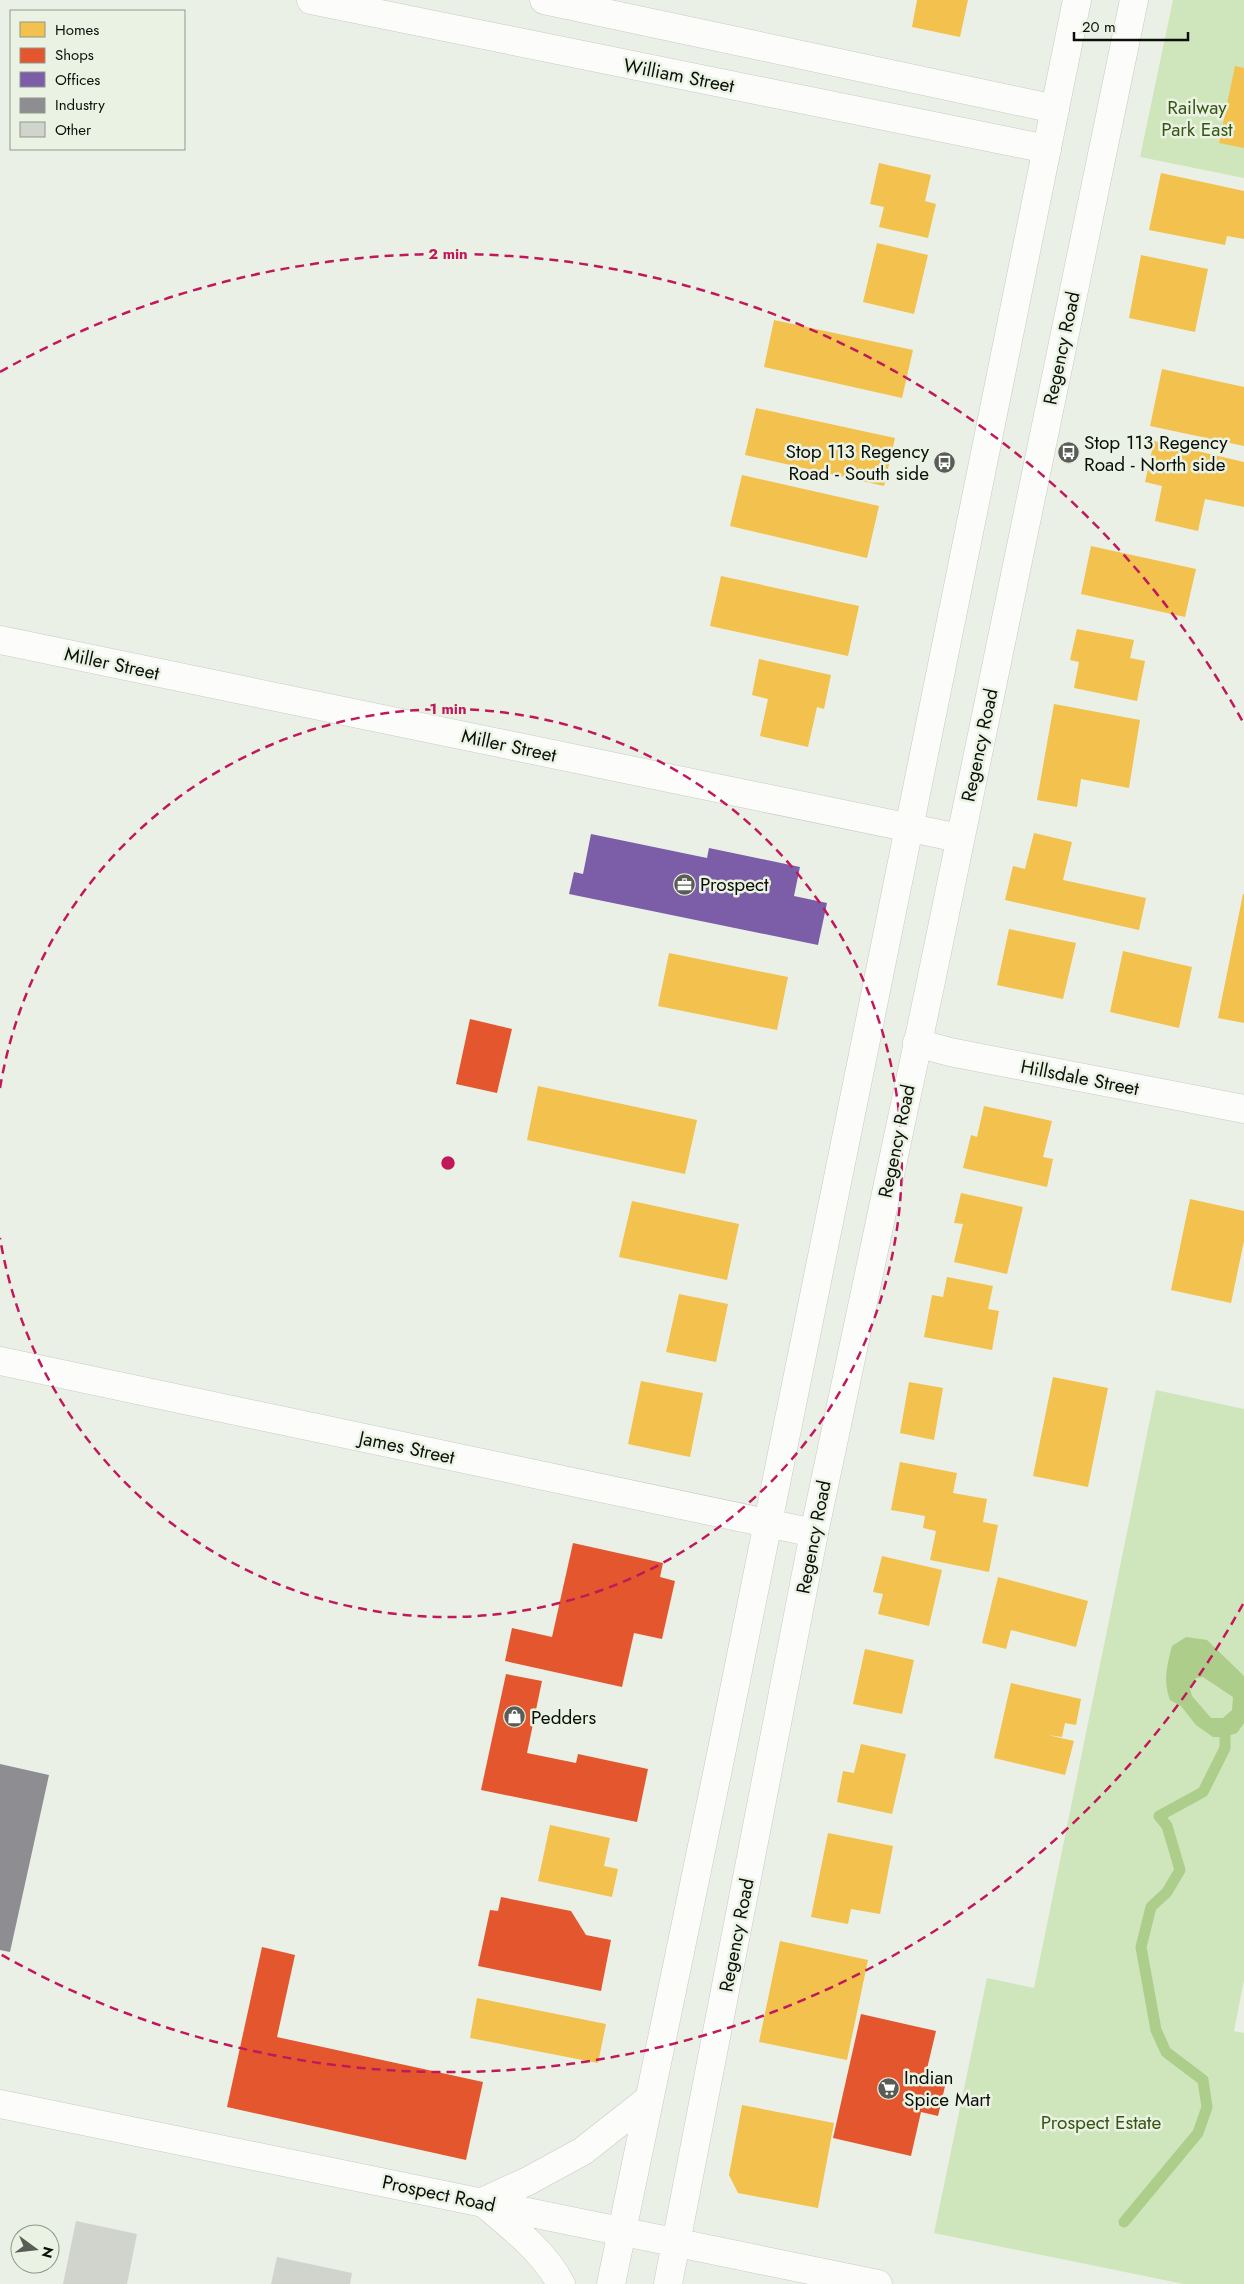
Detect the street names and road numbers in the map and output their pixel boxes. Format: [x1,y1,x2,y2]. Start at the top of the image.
street label: William Street [621,52,737,100]
street label: Regency Road [1036,289,1087,407]
street label: Miller Street [62,640,162,687]
street label: Regency Road [954,686,1005,804]
street label: Miller Street [459,722,559,769]
street label: Hillsdale Street [1018,1053,1142,1102]
street label: Regency Road [871,1082,922,1200]
street label: James Street [354,1424,458,1471]
street label: Regency Road [789,1478,838,1596]
street label: Regency Road [712,1876,761,1994]
street label: Prospect Road [380,2168,498,2219]

